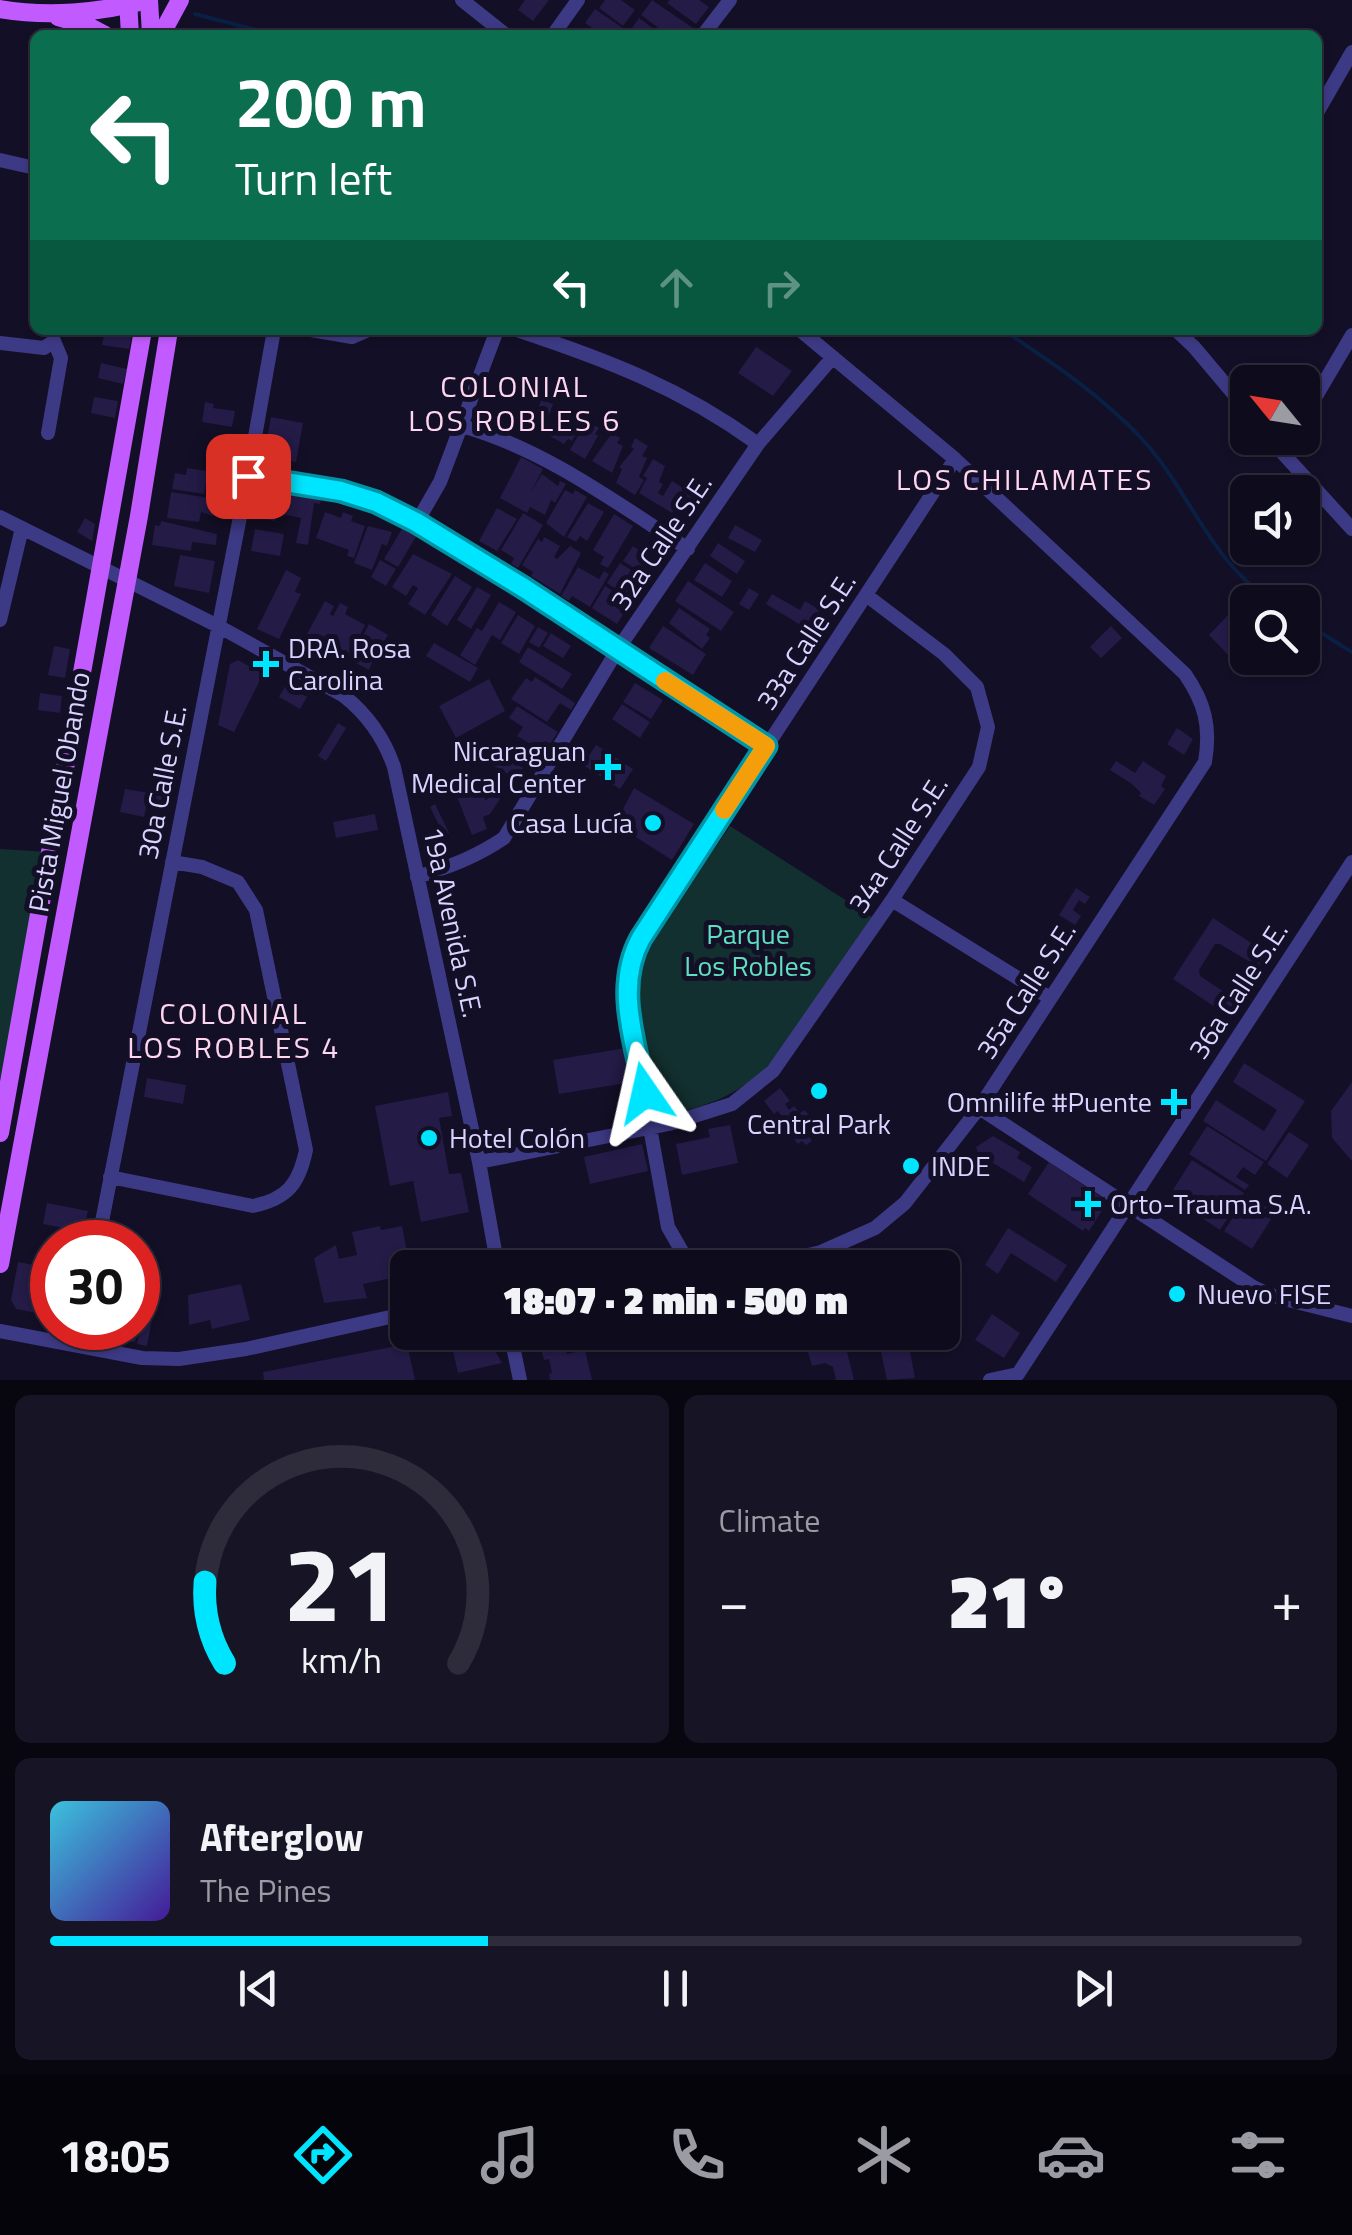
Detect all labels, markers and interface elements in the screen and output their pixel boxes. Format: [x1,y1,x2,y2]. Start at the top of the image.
text: 200 m [235,48,427,154]
icon: left [70,70,200,200]
text: Turn left [235,144,392,212]
icon: left [544,260,599,315]
icon: ahead [649,260,704,315]
icon: right [754,260,809,315]
district label: COLONIAL LOS ROBLES 6 [408,363,622,443]
north arrow [1230,365,1320,455]
map controls [1230,365,1320,675]
pin [206,434,291,519]
icon: arrive [221,449,276,504]
district label: LOS CHILAMATES [896,456,1154,502]
street label: 32a Calle S.E. [599,465,722,619]
button: sound [1230,475,1320,565]
street label: 33a Calle S.E. [745,563,866,718]
button: search [1230,585,1320,675]
place label: DRA. Rosa Carolina [288,626,411,701]
marker: DRA. Rosa Carolina [253,651,279,677]
street label: Pista Miguel Obando [16,668,101,915]
street label: 30a Calle S.E. [125,701,198,863]
place label: Nicaraguan Medical Center [411,729,586,804]
marker: Nicaraguan Medical Center [595,754,621,780]
street label: 34a Calle S.E. [837,766,958,921]
place label: Casa Lucía [510,801,633,844]
marker: Casa Lucía [642,812,664,834]
street label: 19a Avenida S.E. [412,823,495,1021]
park label: Parque Los Robles [684,912,812,987]
street label: 35a Calle S.E. [965,912,1086,1067]
street label: 36a Calle S.E. [1177,912,1298,1067]
district label: COLONIAL LOS ROBLES 4 [127,990,341,1070]
position arrow [593,1041,697,1145]
marker: Central Park [808,1080,830,1102]
place label: Omnilife #Puente [947,1080,1152,1123]
marker: Omnilife #Puente [1161,1089,1187,1115]
place label: Central Park [747,1102,891,1145]
place label: Hotel Colón [449,1116,585,1159]
marker: Hotel Colón [418,1127,440,1149]
place label: INDE [931,1144,990,1187]
marker: INDE [900,1155,922,1177]
place label: Orto-Trauma S.A. [1110,1182,1312,1225]
marker: Orto-Trauma S.A. [1075,1191,1101,1217]
speed limit sign: 30 [30,1220,160,1350]
text: 18:07 · 2 min · 500 m [502,1271,848,1329]
place label: Nuevo FISE [1197,1272,1331,1315]
marker: Nuevo FISE [1166,1283,1188,1305]
text: Climate [719,1496,820,1544]
text: 21 [284,1503,400,1661]
text: 21° [948,1543,1072,1657]
text: − [719,1559,749,1642]
text: + [1271,1559,1302,1642]
text: km/h [301,1632,382,1687]
text: Afterglow [200,1808,364,1866]
text: The Pines [200,1866,331,1914]
icon: previous [231,1961,286,2016]
icon: pause [648,1961,703,2016]
icon: next [1066,1961,1121,2016]
icon: directions [288,2120,358,2190]
icon: music [475,2120,545,2190]
icon: phone [662,2120,732,2190]
icon: climate [849,2120,919,2190]
icon: car [1036,2120,1106,2190]
icon: filters [1223,2120,1293,2190]
text: 18:05 [59,2121,171,2189]

